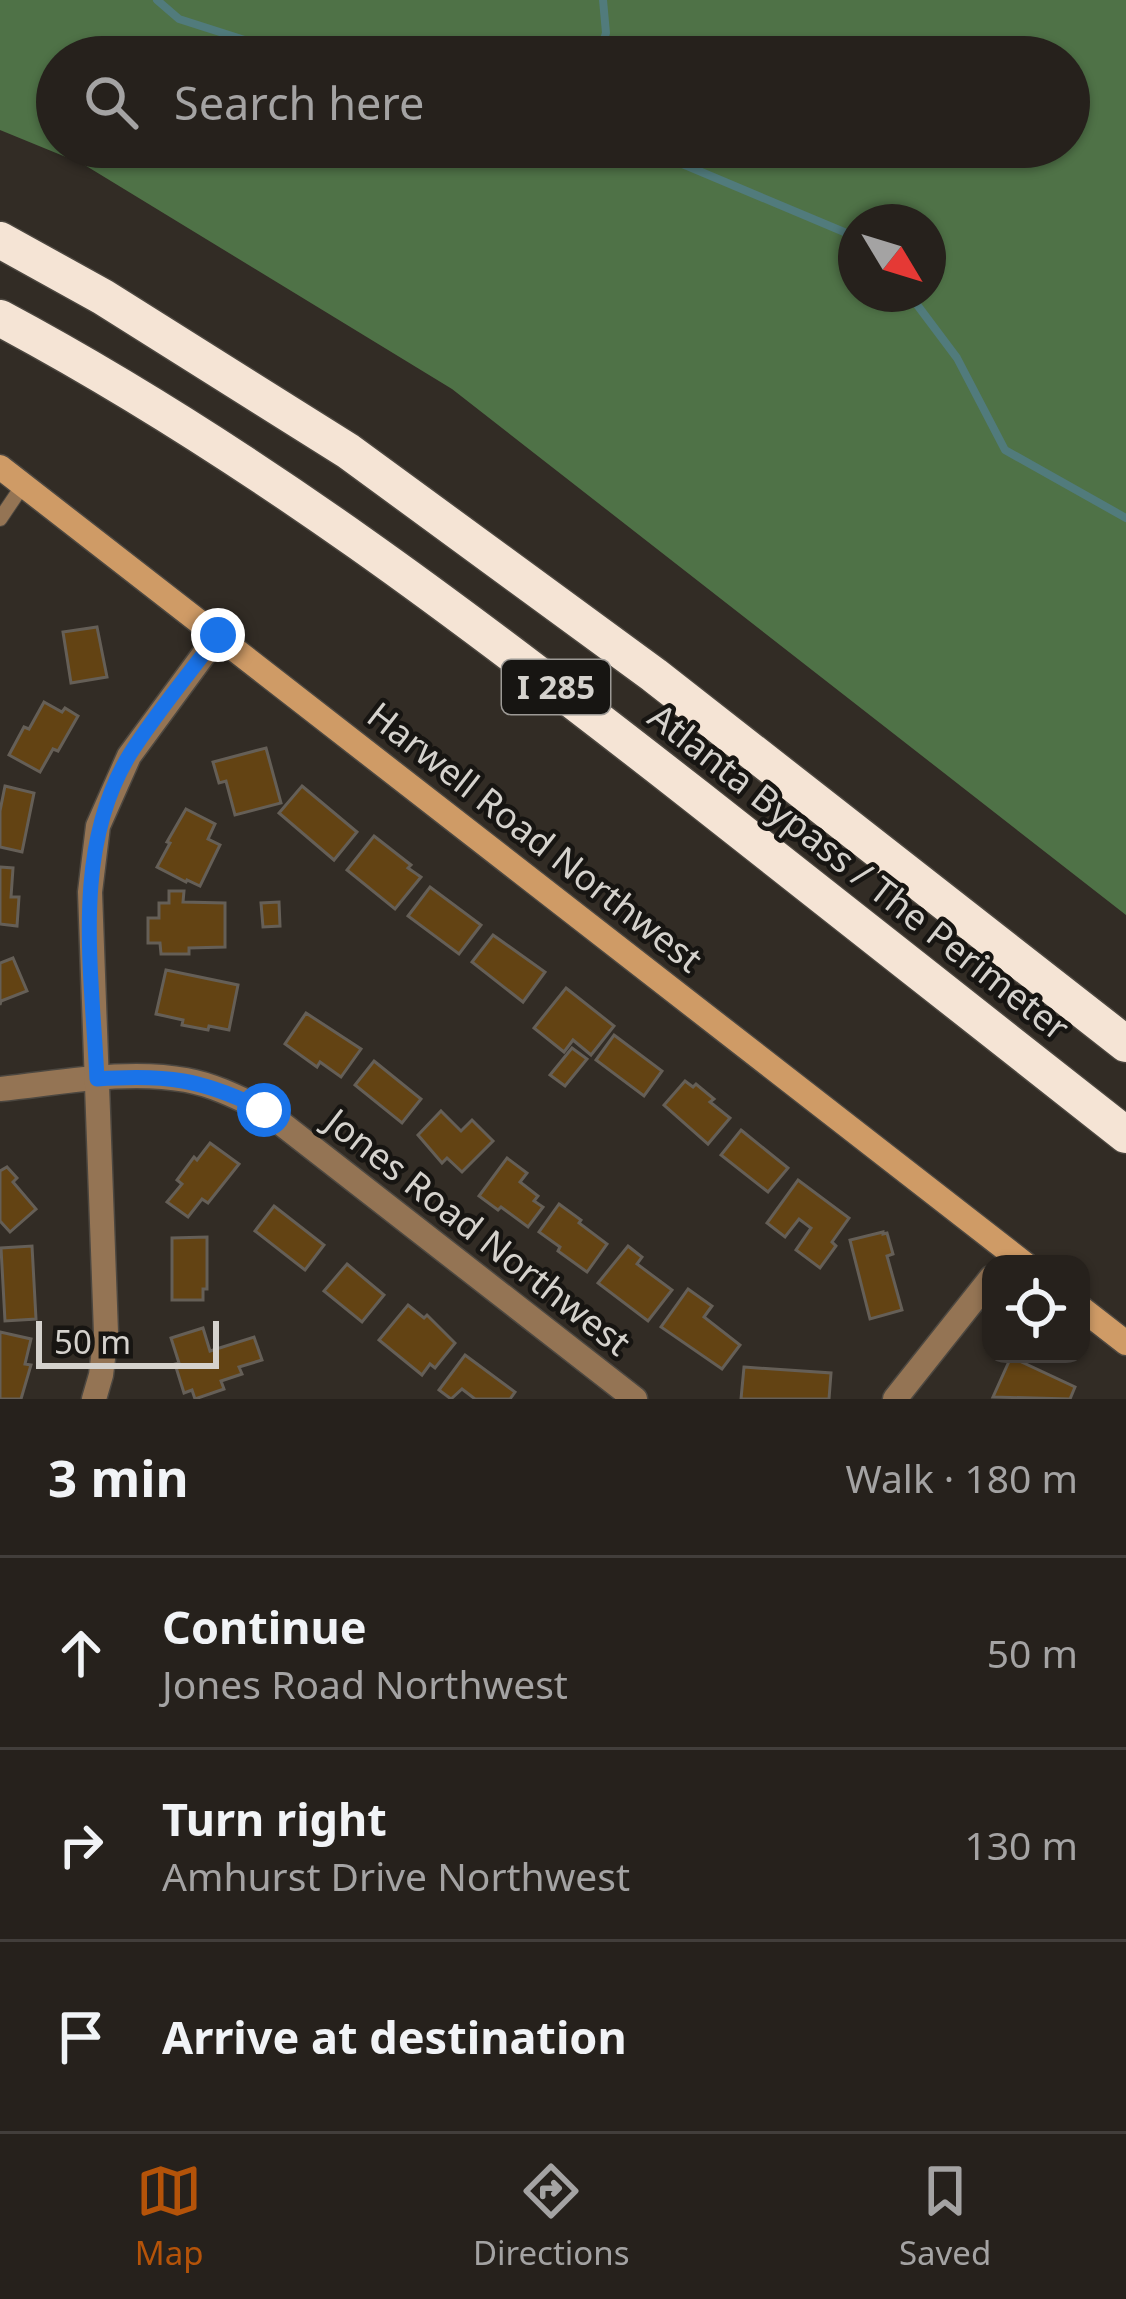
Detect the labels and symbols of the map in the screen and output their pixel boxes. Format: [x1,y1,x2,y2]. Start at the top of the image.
north arrow [838,204,946,312]
route end [191,608,245,662]
road number: I 285 [502,660,610,714]
street label: Harwell Road Northwest [358,690,713,983]
street label: Atlanta Bypass / The Perimeter [639,692,1080,1051]
route start [237,1083,291,1137]
street label: Jones Road Northwest [313,1095,641,1366]
scale bar [36,1315,219,1368]

